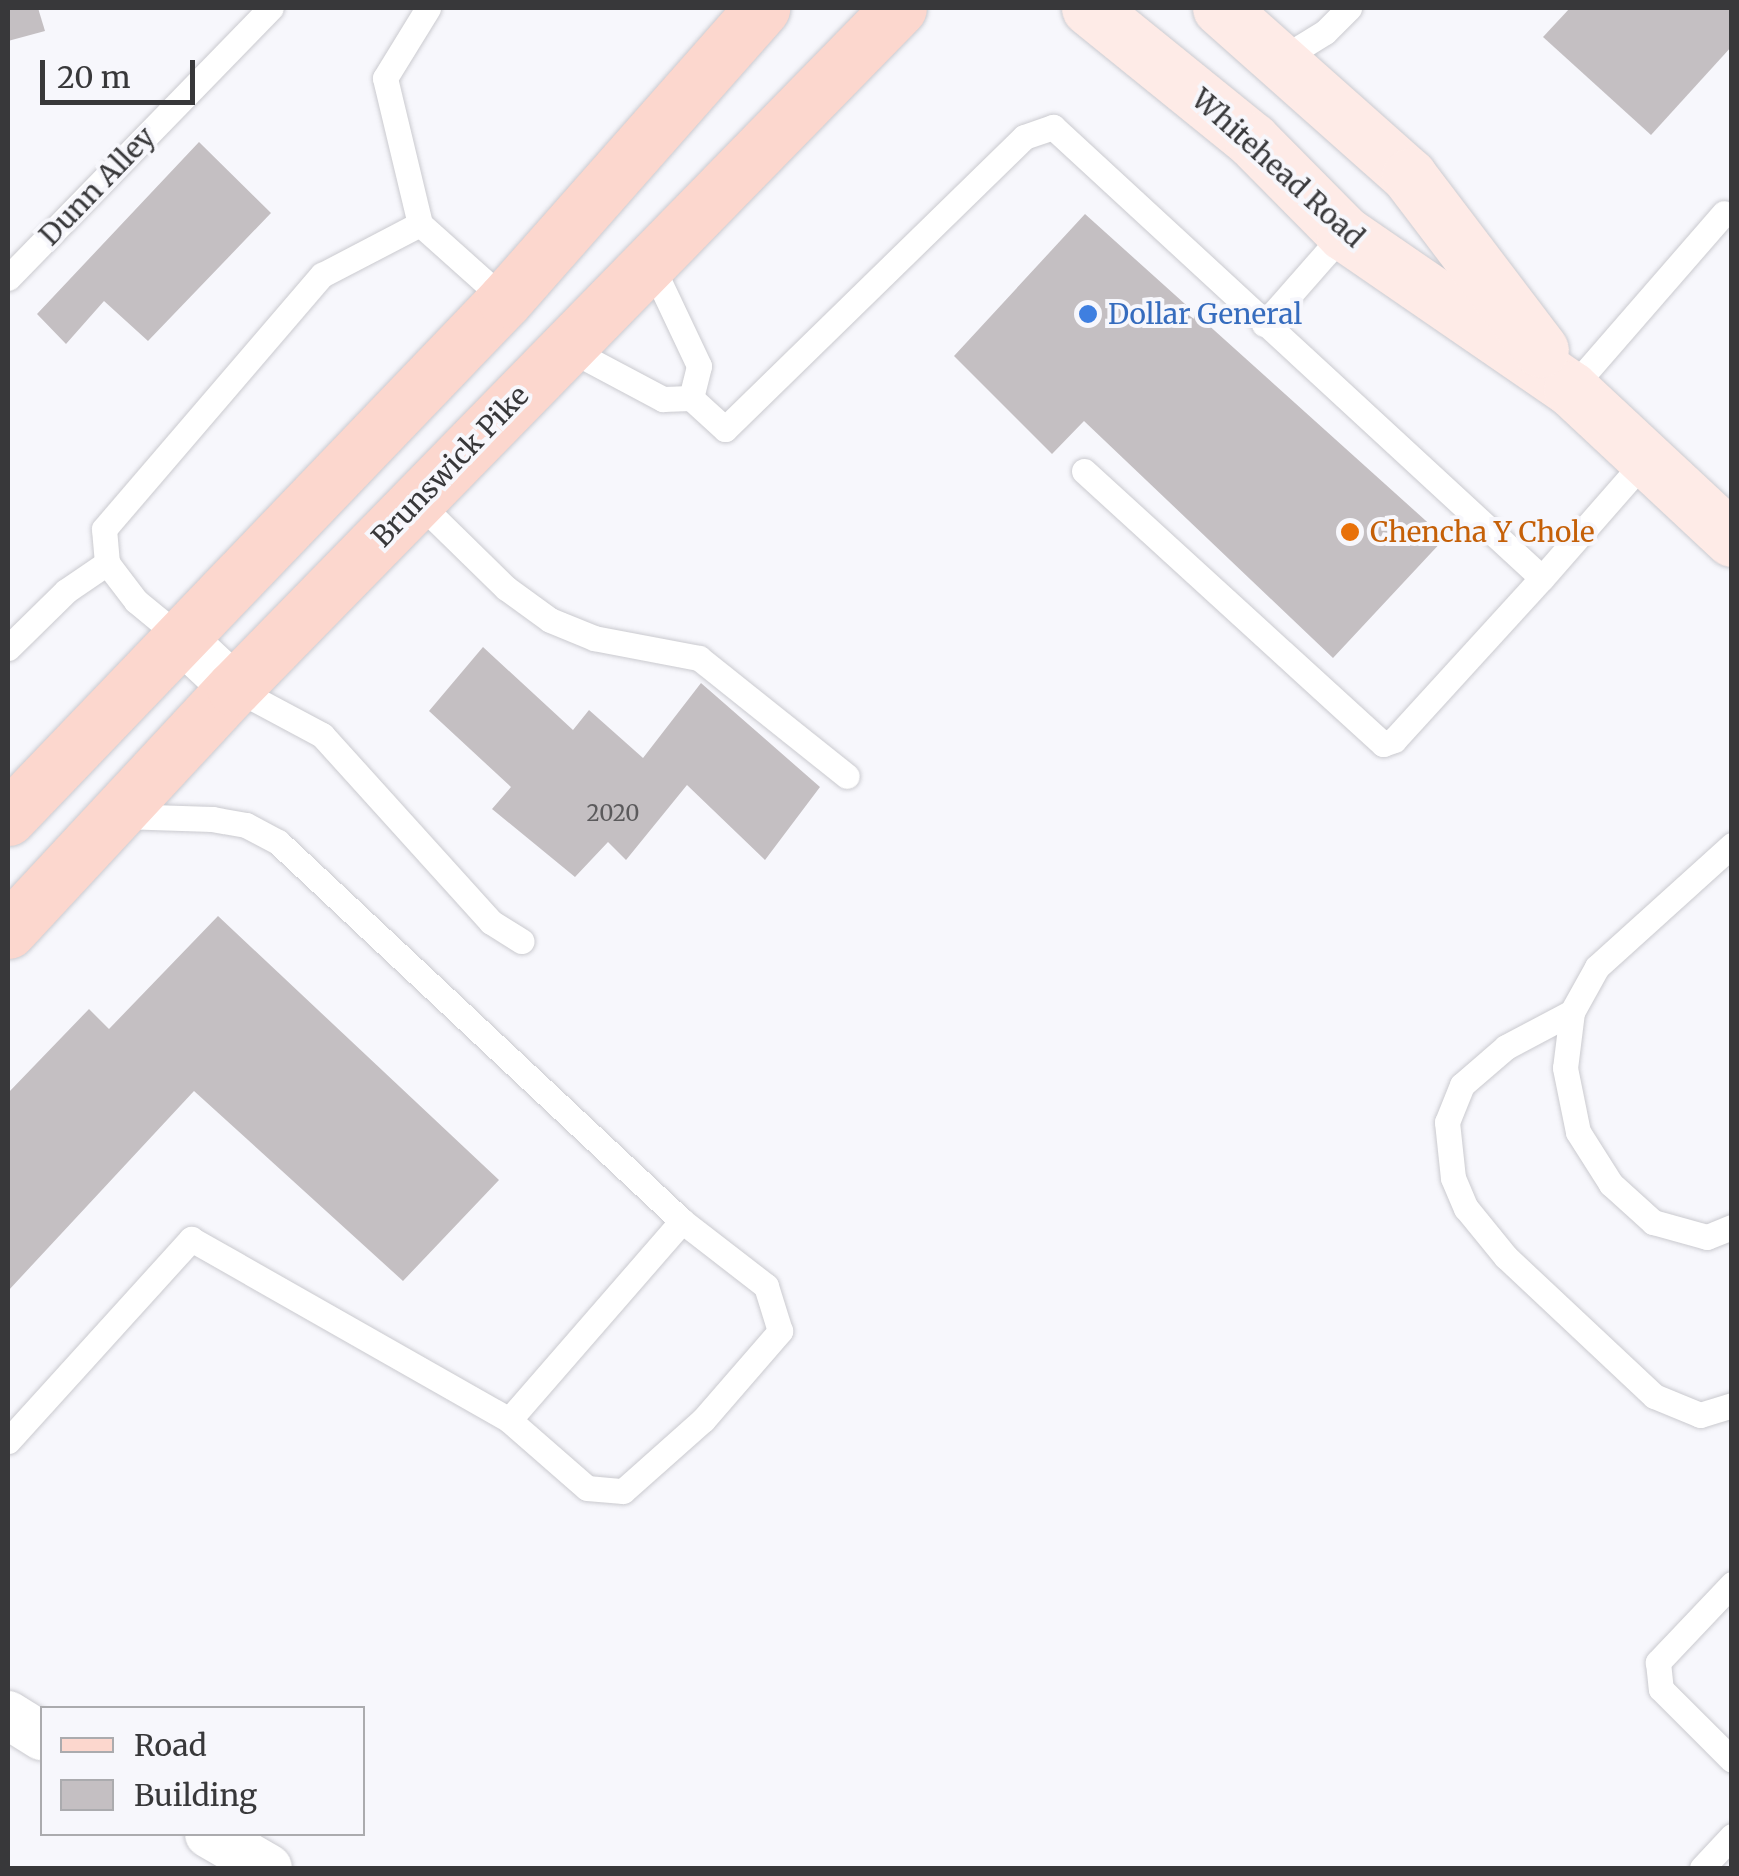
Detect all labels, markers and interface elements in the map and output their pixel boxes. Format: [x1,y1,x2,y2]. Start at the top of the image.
scale bar [45,40,200,102]
text: 20 m [57,58,130,96]
street label: Whitehead Road [1185,82,1371,254]
street label: Dunn Alley [32,120,162,252]
place label: Dollar General [1108,297,1302,331]
marker: Dollar General [1077,303,1099,325]
street label: Brunswick Pike [365,379,535,553]
place label: Chencha Y Chole [1370,515,1595,549]
marker: Chencha Y Chole [1339,521,1361,543]
house number: 2020 [587,801,639,827]
legend [40,1706,365,1836]
text: Road [134,1726,207,1764]
text: Building [134,1776,257,1814]

